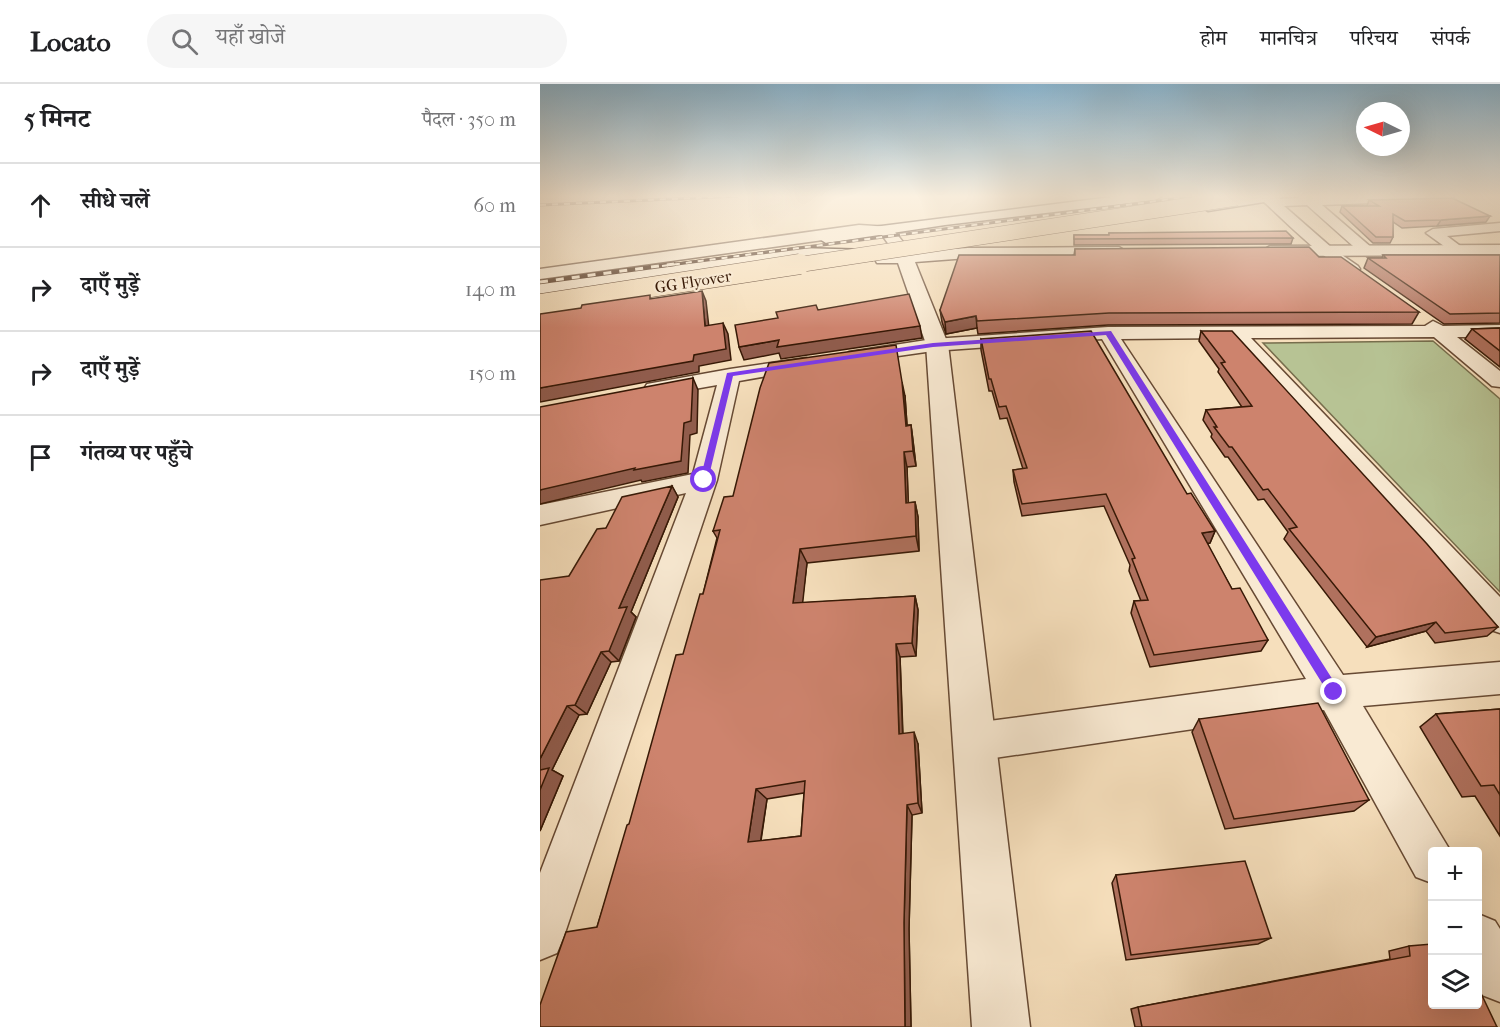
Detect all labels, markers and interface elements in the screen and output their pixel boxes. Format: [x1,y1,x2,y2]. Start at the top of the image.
search box [147,14,567,68]
text: यहाँ खोजें [216,24,285,50]
text: Locato [30,25,111,58]
icon: search [168,25,201,58]
text: होम [1200,26,1227,50]
text: मानचित्र [1260,26,1317,50]
text: परिचय [1350,26,1398,50]
text: संपर्क [1431,26,1470,50]
north arrow [1356,102,1410,156]
text: 5 मिनट [24,103,90,134]
text: पैदल · 350 m [422,108,516,131]
text: सीधे चलें [81,188,150,214]
icon: ahead [24,189,57,222]
text: 60 m [473,194,516,217]
street label: GG Flyover [653,266,733,297]
text: दाएँ मुड़ें [81,272,140,298]
icon: right [24,273,57,306]
text: 140 m [465,278,516,301]
text: दाएँ मुड़ें [81,356,140,382]
icon: right [24,357,57,390]
text: 150 m [468,362,516,385]
text: गंतव्य पर पहुँचे [81,440,192,466]
icon: arrive [24,441,57,474]
route start [690,466,716,492]
route end [1320,678,1346,704]
map controls [1428,847,1482,1009]
button: + [1428,847,1482,901]
button: − [1428,901,1482,955]
button: layers [1428,955,1482,1009]

